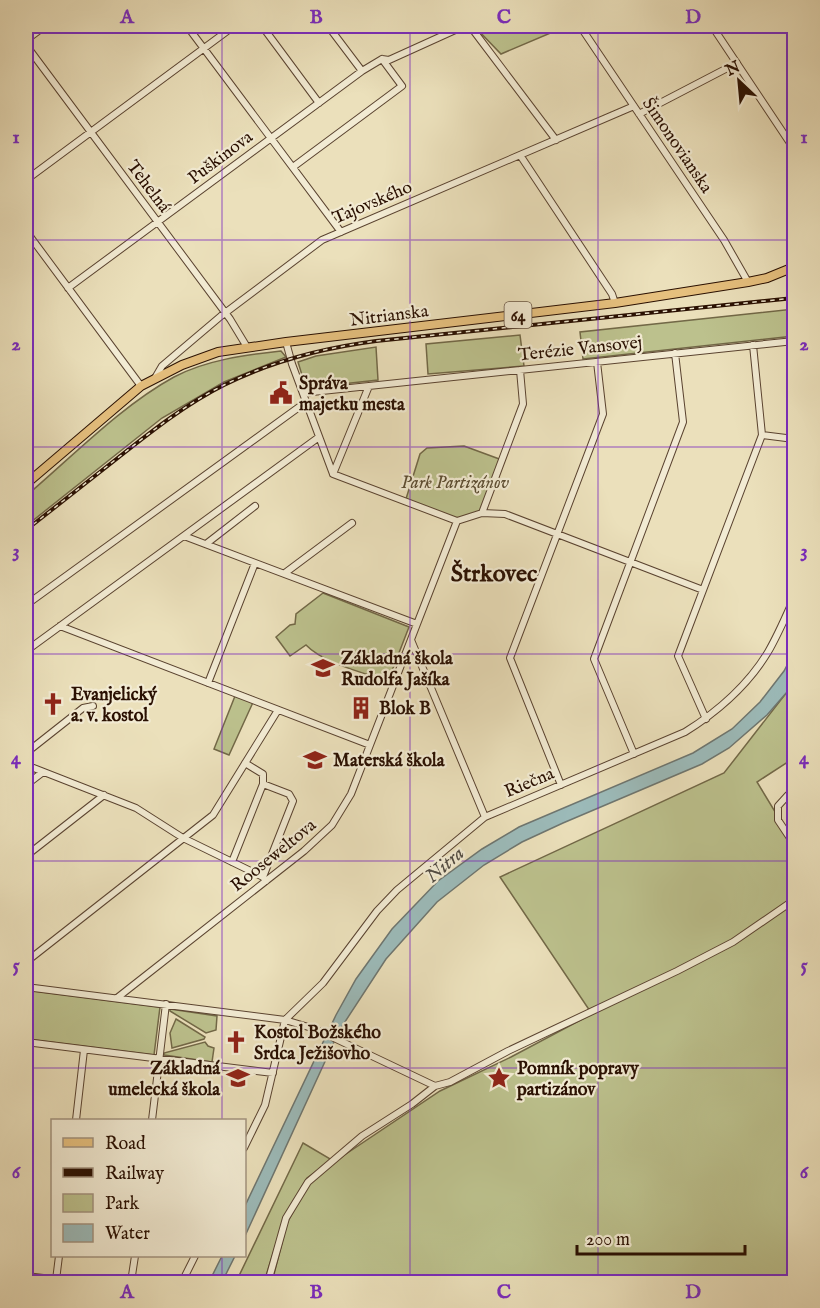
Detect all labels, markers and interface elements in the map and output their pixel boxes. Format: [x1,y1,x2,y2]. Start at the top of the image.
text: A [119,5,135,30]
text: B [309,5,323,30]
text: C [497,5,511,30]
text: D [685,5,701,30]
north arrow [709,51,769,111]
text: N [722,57,744,82]
street label: Šimonovianska [636,92,719,198]
text: 1 [12,125,20,150]
text: 1 [800,125,808,150]
street label: Puškinova [184,126,258,190]
street label: Tehelná [121,156,175,218]
street label: Tajovského [329,176,416,231]
street label: Nitrianska [349,300,430,333]
road number: 64 [504,302,532,328]
text: 2 [11,332,21,357]
street label: Terézie Vansovej [517,332,643,367]
text: 2 [799,332,809,357]
place label: Správa majetku mesta [299,373,406,417]
public building icon: Správa majetku mesta [268,380,294,406]
park label: Park Partizánov [401,472,509,495]
text: 3 [12,539,20,564]
text: 3 [800,539,808,564]
district label: Štrkovec [451,559,537,590]
place label: Základná škola Rudolfa Jašíka [341,648,454,692]
school or university icon: Základná škola Rudolfa Jašíka [310,655,336,681]
place label: Evanjelický a. v. kostol [71,684,158,728]
church icon: Evanjelický a. v. kostol [40,691,66,717]
building icon: Blok B [348,695,374,721]
place label: Blok B [379,698,431,721]
text: 4 [11,746,22,771]
text: 4 [799,746,810,771]
school or university icon: Materská škola [302,747,328,773]
place label: Materská škola [333,750,446,773]
street label: Riečna [501,763,558,804]
street label: Rooseweltova [226,814,322,898]
water label: Nitra [420,841,470,889]
text: 5 [12,953,20,978]
text: 5 [800,953,808,978]
place label: Kostol Božského Srdca Ježišovho [254,1022,381,1066]
church icon: Kostol Božského Srdca Ježišovho [223,1029,249,1055]
place label: Základná umelecká škola [108,1058,221,1102]
place label: Pomník popravy partizánov [516,1058,640,1102]
school or university icon: Základná umelecká škola [225,1065,251,1091]
place icon: Pomník popravy partizánov [486,1065,512,1091]
legend [51,1119,246,1257]
text: Road [105,1133,146,1156]
text: 6 [12,1160,22,1185]
text: 6 [800,1160,810,1185]
text: Railway [105,1163,164,1186]
text: Park [105,1193,140,1216]
scale bar [577,1218,745,1256]
text: Water [105,1223,150,1246]
text: 200 m [586,1229,630,1252]
text: A [119,1280,135,1305]
text: B [309,1280,323,1305]
text: C [497,1280,511,1305]
text: D [685,1280,701,1305]

